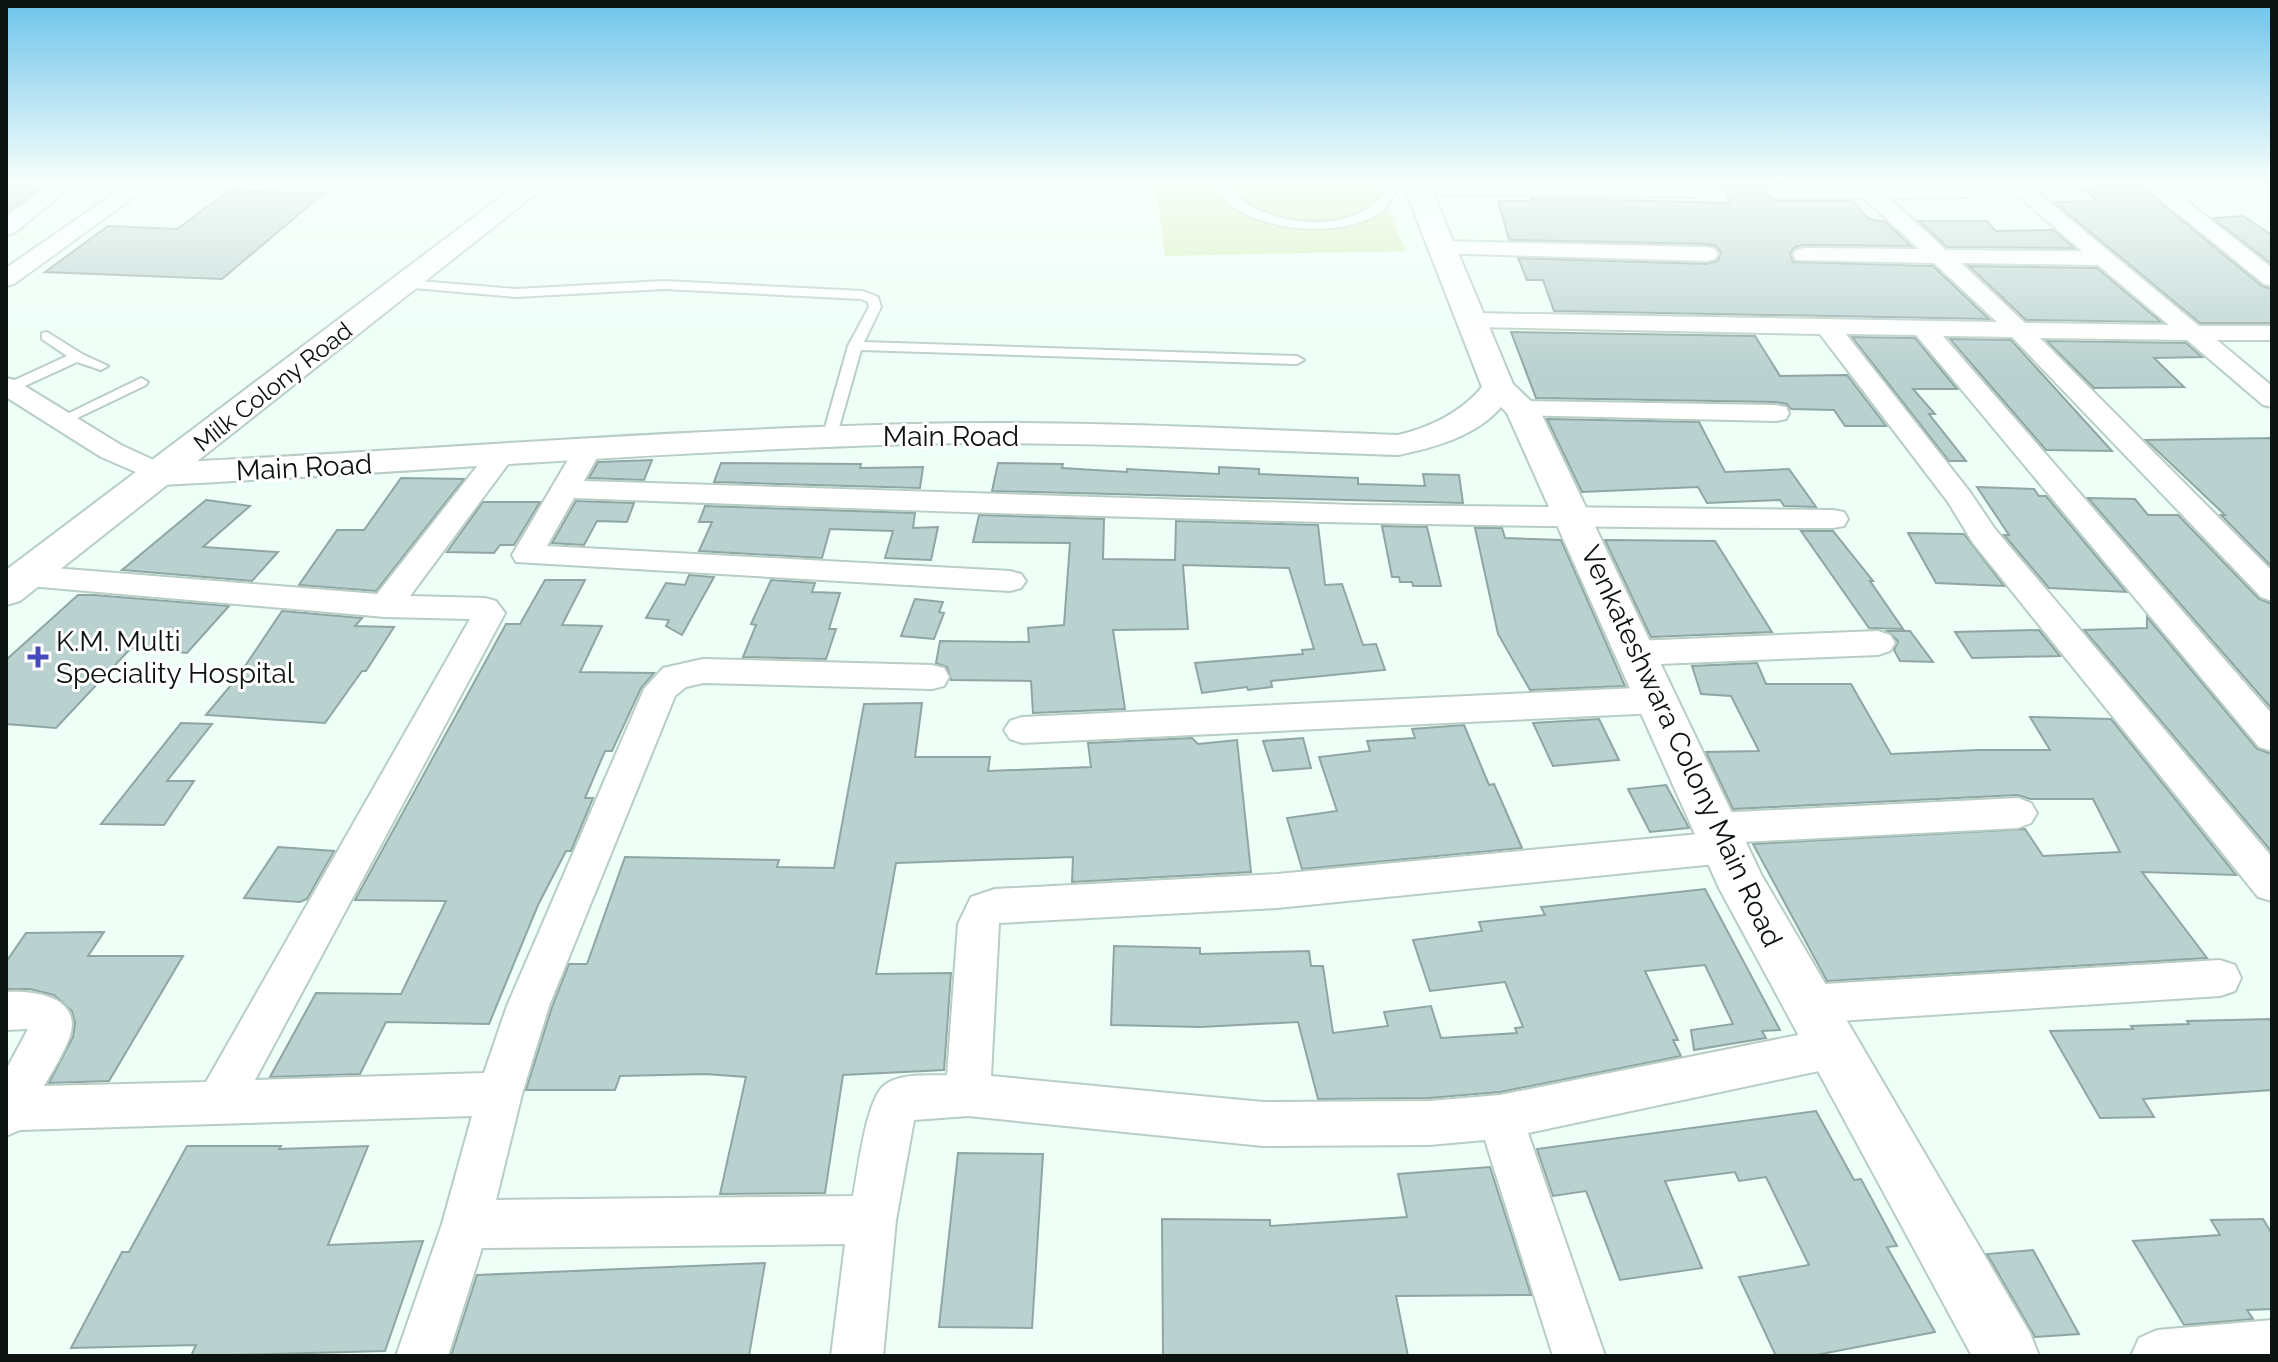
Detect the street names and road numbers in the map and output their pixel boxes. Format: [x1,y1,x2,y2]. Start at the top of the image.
street label: Milk Colony Road [188,316,358,457]
street label: Main Road [883,420,1019,453]
street label: Main Road [235,447,373,488]
street label: Venkateshwara Colony Main Road [1574,540,1789,952]

